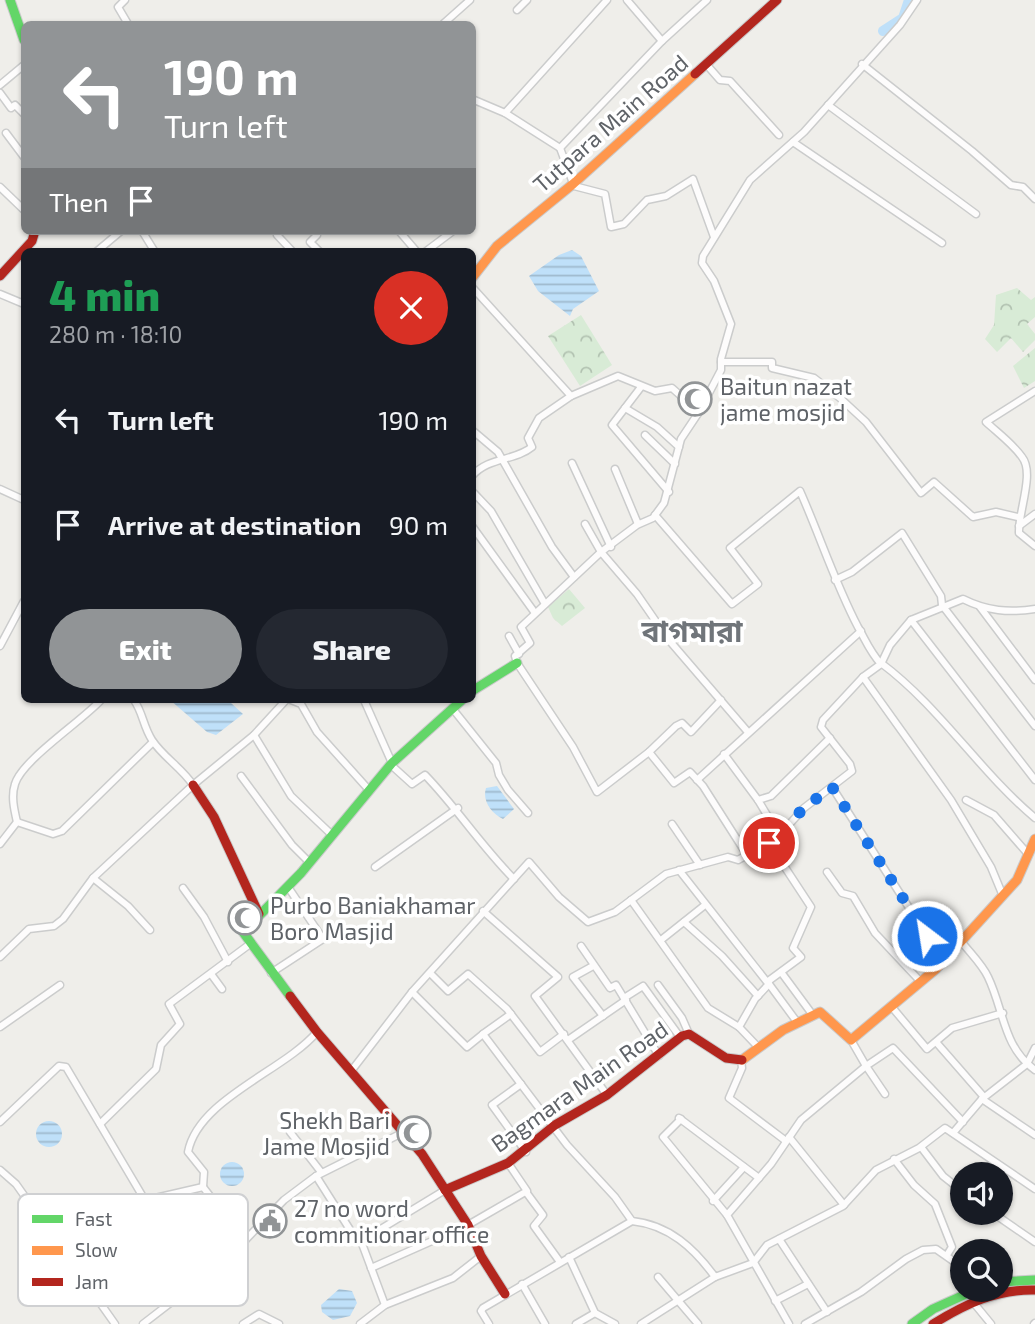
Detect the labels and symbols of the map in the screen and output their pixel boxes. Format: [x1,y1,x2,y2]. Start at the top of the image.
street label: Tutpara Main Road [527,48,693,198]
place label: Baitun nazat jame mosjid [720,372,852,426]
mosque icon: Baitun nazat jame mosjid [676,380,714,418]
district label: বাগমারা [641,612,743,648]
pin [739,813,799,873]
place label: Purbo Baniakhamar Boro Masjid [270,891,475,945]
mosque icon: Purbo Baniakhamar Boro Masjid [226,899,264,937]
position arrow [890,899,964,973]
street label: Bagmara Main Road [485,1014,673,1158]
place label: Shekh Bari Jame Mosjid [262,1106,390,1160]
mosque icon: Shekh Bari Jame Mosjid [395,1114,433,1152]
legend [18,1194,248,1306]
place label: 27 no word commitionar office [294,1194,489,1248]
public building icon: 27 no word commitionar office [251,1202,289,1240]
text: Fast [75,1207,112,1230]
text: Slow [75,1238,118,1261]
text: Jam [75,1270,109,1293]

